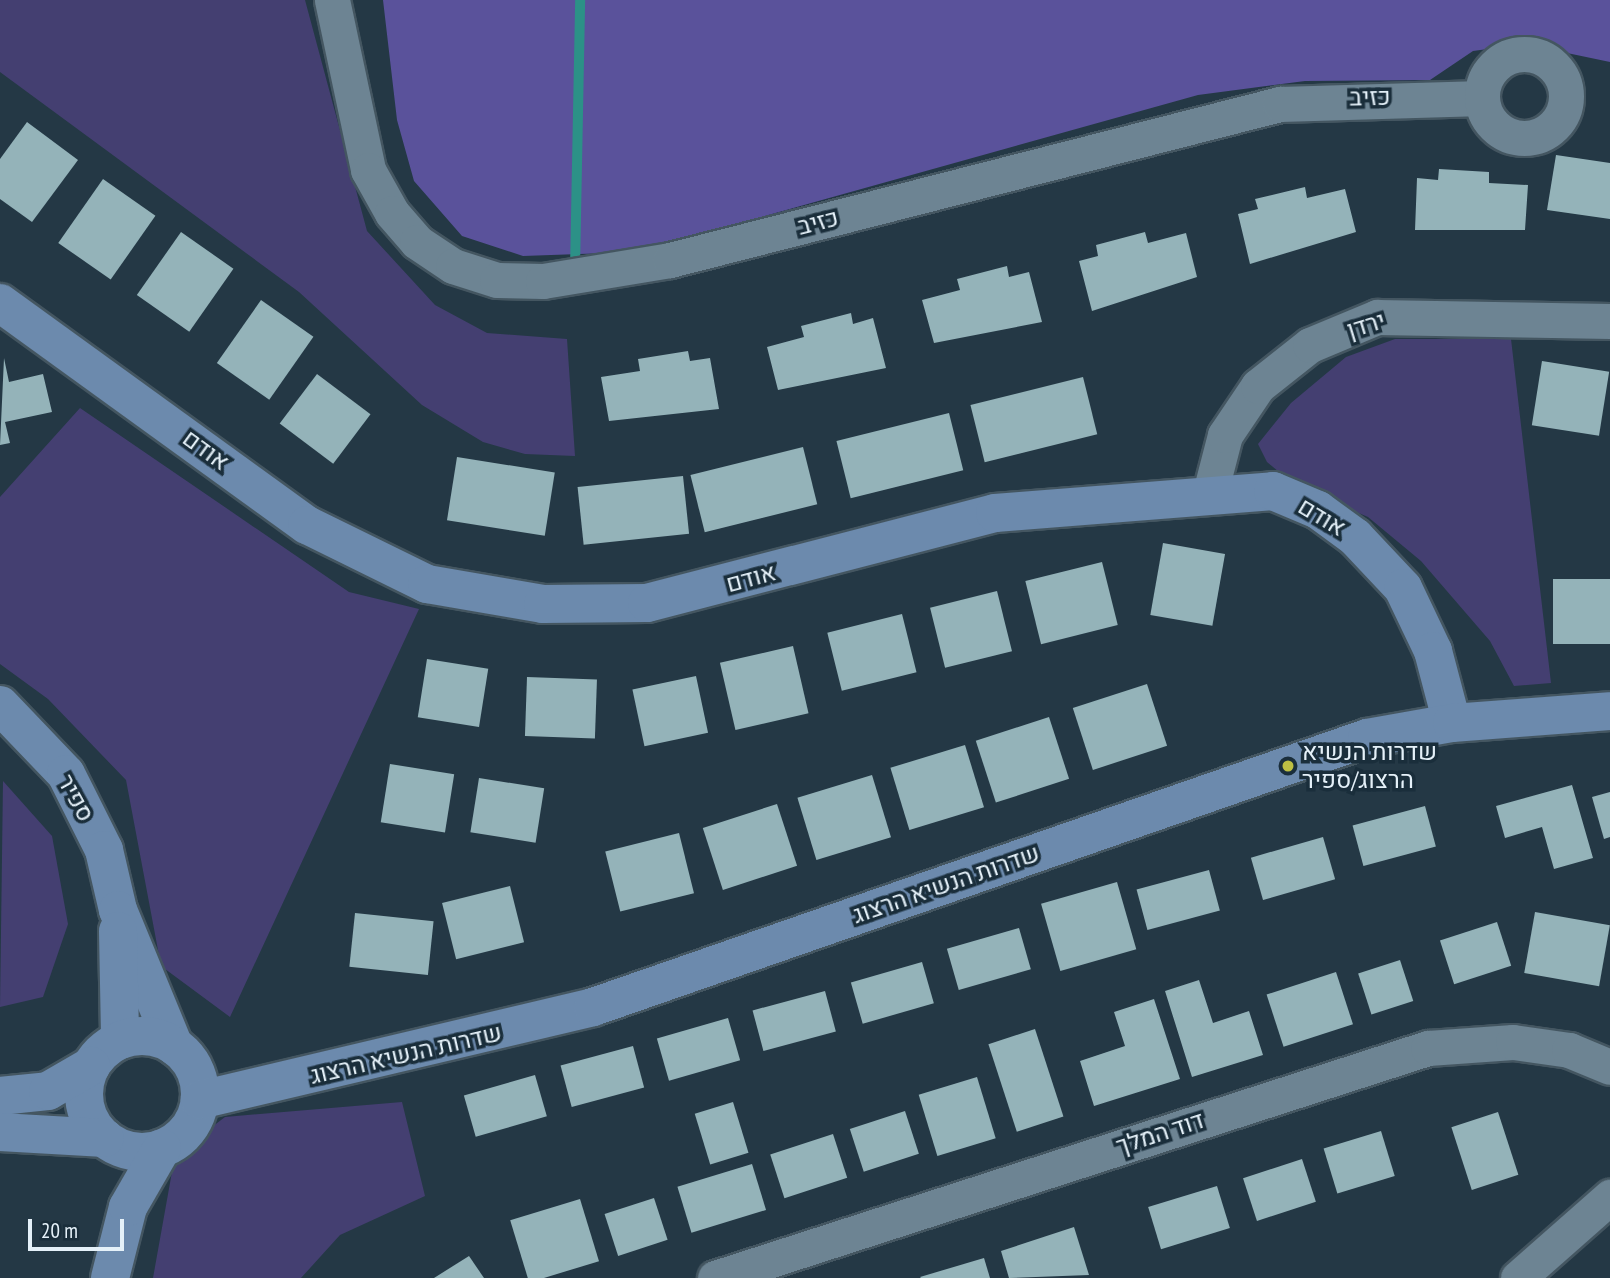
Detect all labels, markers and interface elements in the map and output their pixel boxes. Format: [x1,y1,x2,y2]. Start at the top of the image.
street label: כזיב [1349,82,1391,112]
street label: כזיב [794,203,842,241]
street label: ירדן [1343,306,1389,344]
street label: אודם [177,424,235,476]
street label: אודם [1293,492,1351,542]
street label: אודם [723,558,779,598]
place label: שדרות הנשיא הרצוג/ספיר [1302,738,1437,794]
marker: שדרות הנשיא הרצוג/ספיר [1280,758,1296,774]
street label: ספיר [51,769,101,827]
street label: שדרות הנשיא הרצוג [849,839,1043,929]
street label: שדרות הנשיא הרצוג [308,1018,504,1090]
street label: דוד המלך [1112,1105,1208,1161]
scale bar [32,1204,128,1248]
text: 20 m [41,1217,78,1244]

